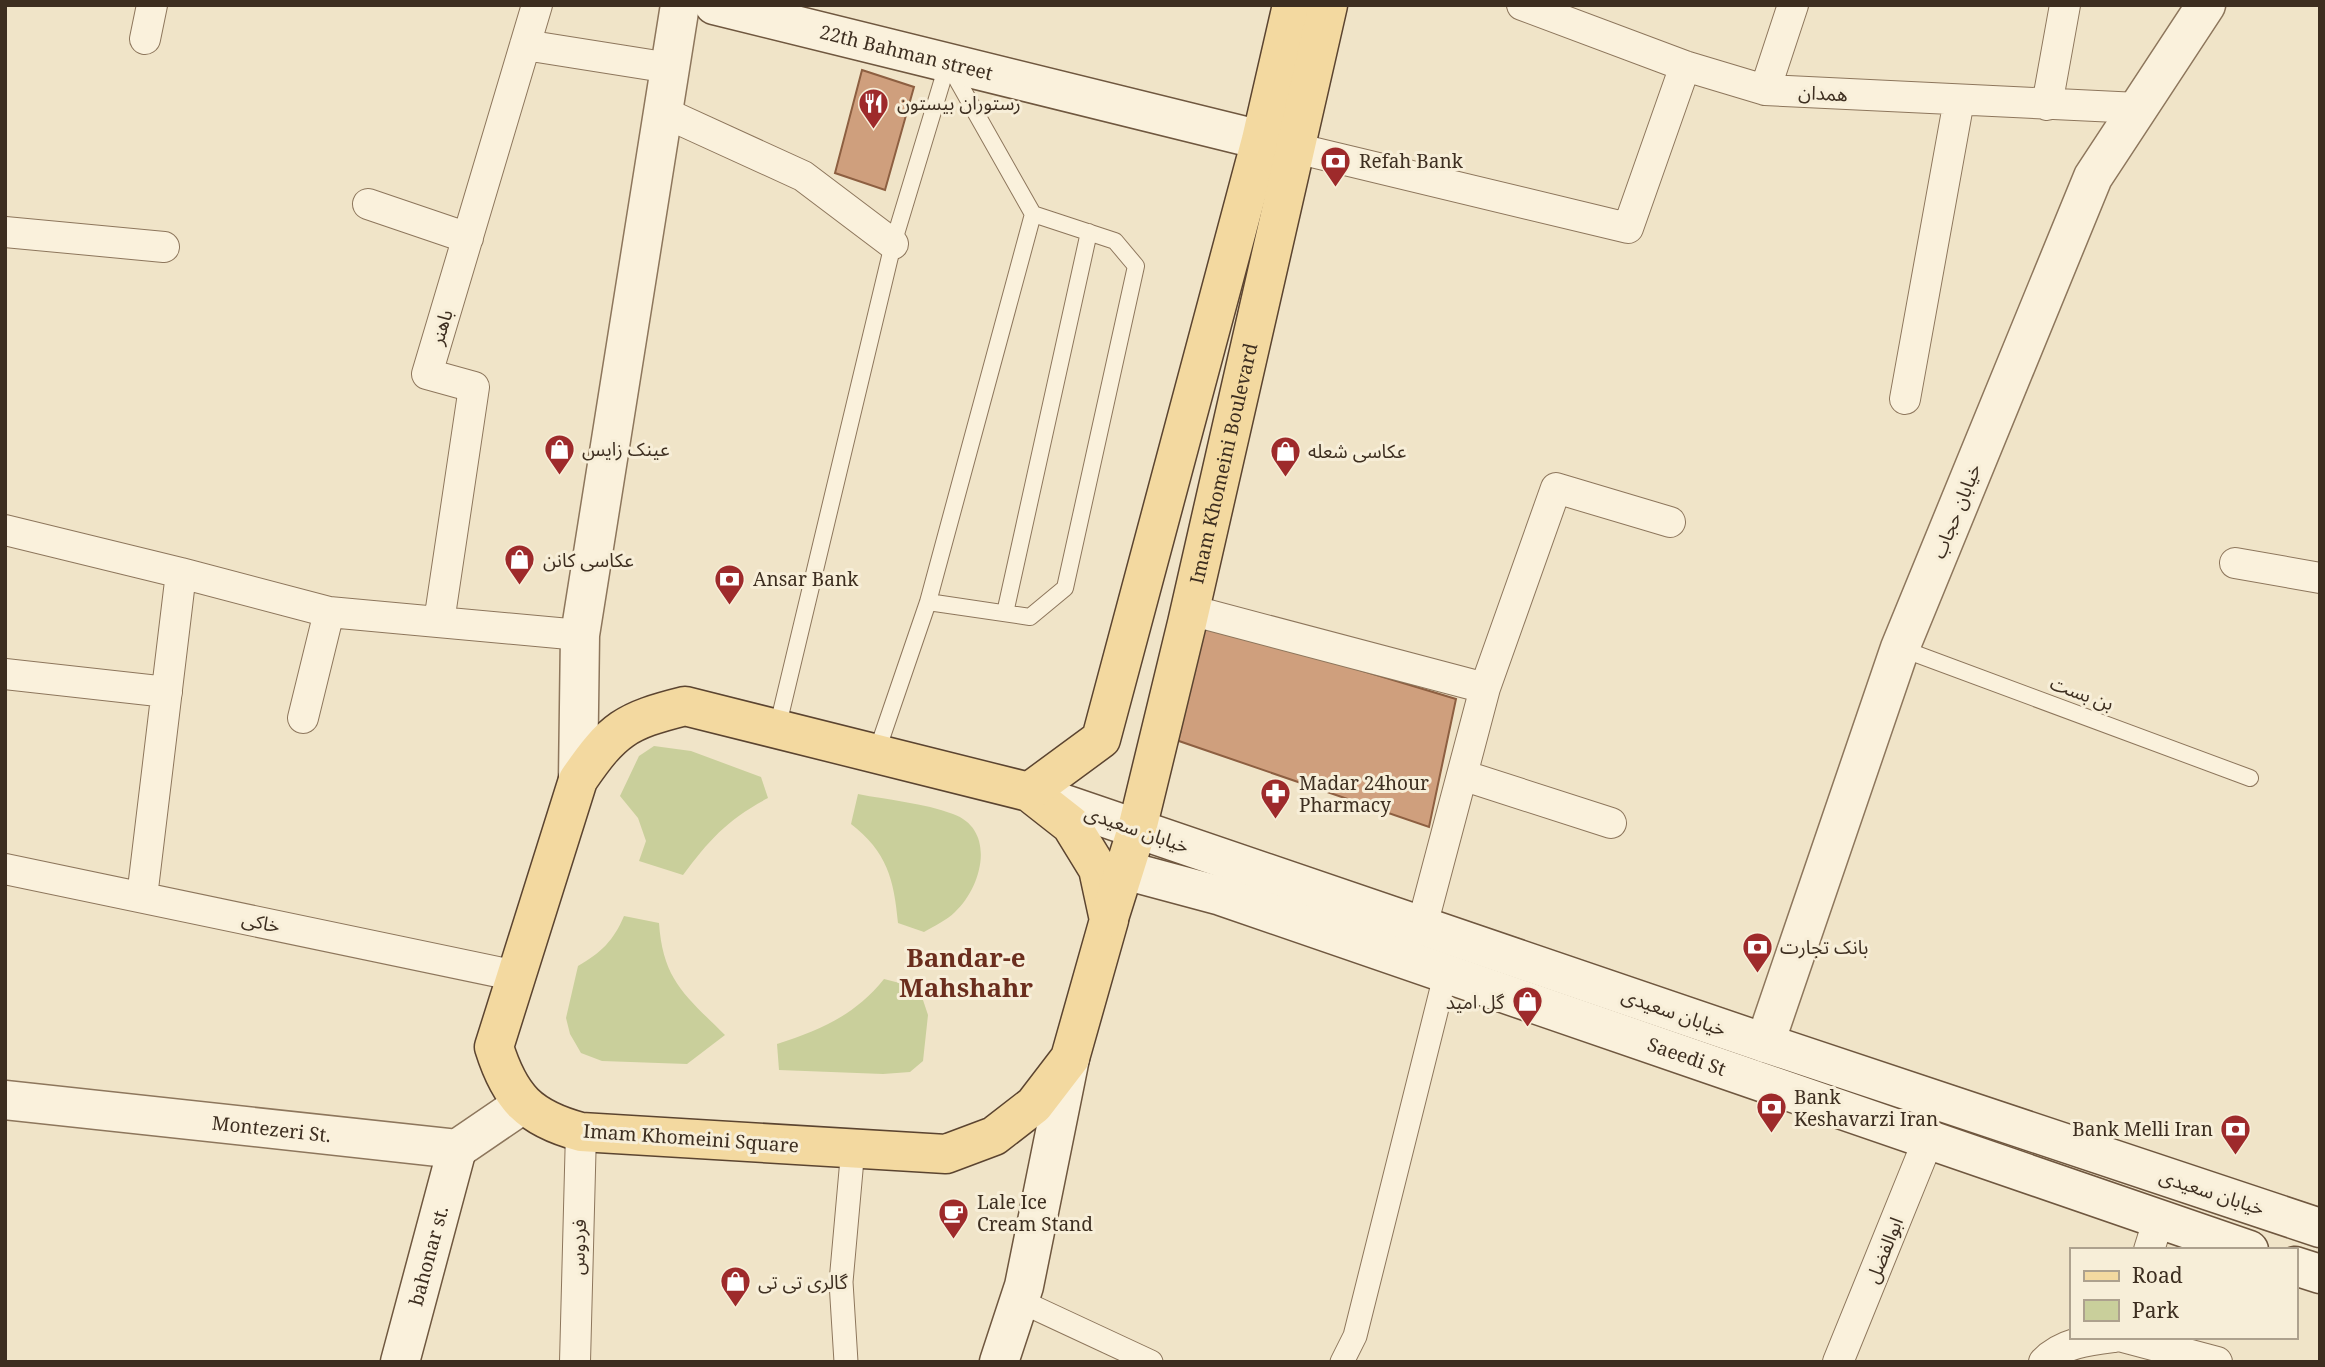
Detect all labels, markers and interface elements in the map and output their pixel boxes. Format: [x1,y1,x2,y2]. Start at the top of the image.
street label: 22th Bahman street [817,19,996,86]
street label: همدان [1798,79,1848,107]
restaurant icon: رستوران بیستون [857,86,891,130]
place label: رستوران بیستون [897,90,1021,116]
bank icon: Refah Bank [1319,144,1353,188]
place label: Refah Bank [1359,148,1464,174]
street label: باهنر [423,306,459,349]
street label: Imam Khomeini Boulevard [1183,340,1264,586]
shop icon: عینک زایس [542,432,576,476]
shop icon: عکاسی شعله [1268,434,1302,478]
place label: عینک زایس [582,436,669,462]
place label: عکاسی شعله [1308,438,1406,464]
street label: خیابان حجاب [1925,460,1987,562]
shop icon: عکاسی کانن [503,543,537,587]
place label: عکاسی کانن [543,547,634,573]
bank icon: Ansar Bank [713,562,747,606]
place label: Ansar Bank [753,566,859,592]
street label: بن بست [2047,670,2117,716]
place label: Madar 24hour Pharmacy [1299,770,1429,818]
pharmacy icon: Madar 24hour Pharmacy [1259,777,1293,821]
street label: خیابان سعیدی [1081,799,1193,859]
street label: خاکی [239,905,283,939]
bank icon: بانک تجارت [1740,930,1774,974]
place label: بانک تجارت [1780,934,1868,960]
district label: Bandar-e Mahshahr [899,939,1033,1005]
street label: خیابان سعیدی [1618,982,1730,1042]
shop icon: گل امید [1510,985,1544,1029]
place label: گل امید [1446,989,1505,1015]
street label: Saeedi St [1644,1031,1730,1082]
place label: Bank Keshavarzi Iran [1794,1084,1938,1132]
bank icon: Bank Keshavarzi Iran [1754,1091,1788,1135]
street label: Montezeri St. [211,1110,332,1148]
bank icon: Bank Melli Iran [2219,1112,2253,1156]
place label: Bank Melli Iran [2072,1116,2213,1142]
street label: Imam Khomeini Square [582,1117,800,1159]
street label: خیابان سعیدی [2156,1163,2268,1221]
place label: Lale Ice Cream Stand [977,1189,1093,1237]
cafe icon: Lale Ice Cream Stand [937,1196,971,1240]
street label: bahonar st. [403,1203,454,1309]
street label: ابوالفضل [1859,1213,1909,1287]
street label: فردوس [564,1219,592,1275]
legend [2070,1248,2297,1339]
text: Road [2132,1261,2183,1289]
shop icon: گالری تی تی [718,1265,752,1309]
place label: گالری تی تی [758,1269,849,1295]
text: Park [2132,1296,2179,1324]

